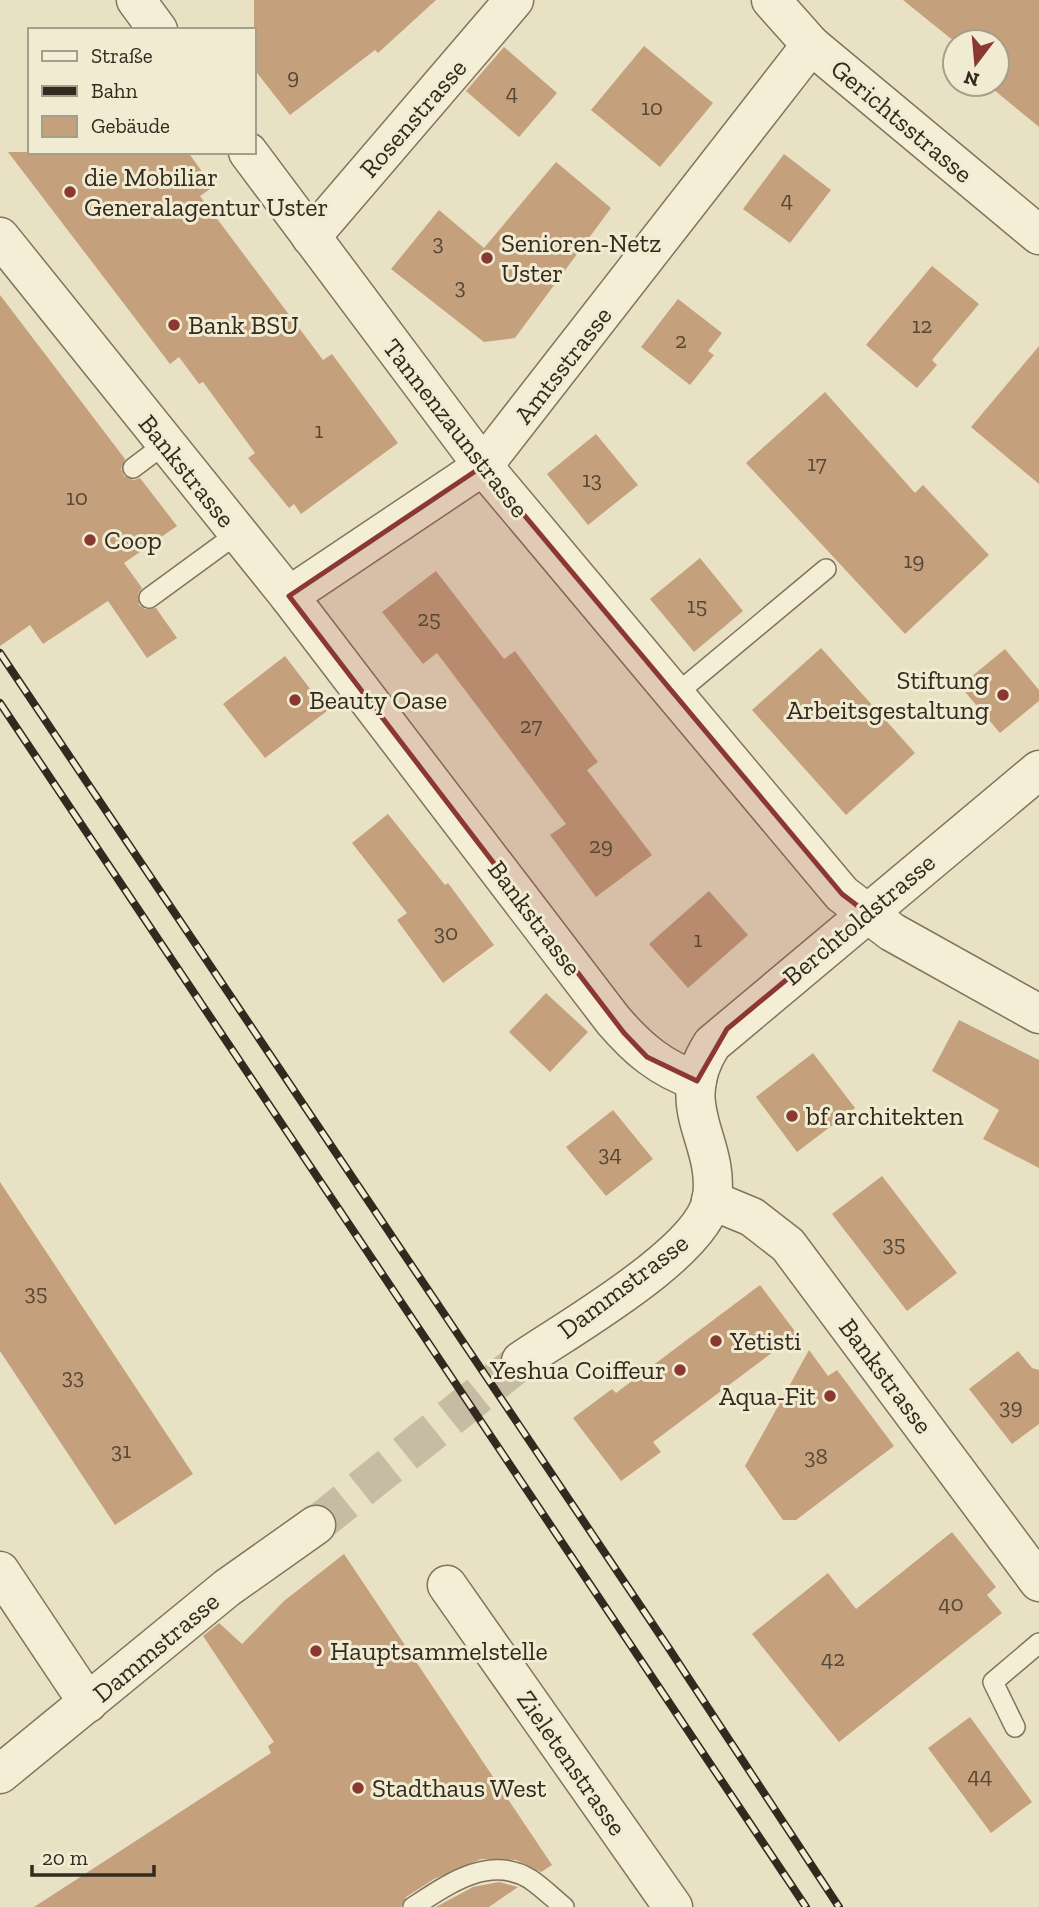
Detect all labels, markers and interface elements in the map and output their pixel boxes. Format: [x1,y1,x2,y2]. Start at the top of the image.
legend [28,28,256,154]
north arrow [941,28,1011,98]
text: Straße [91,43,153,68]
street label: Rosenstrasse [353,52,473,184]
street label: Gerichtsstrasse [824,52,980,190]
house number: 9 [287,62,299,90]
text: N [961,66,982,92]
text: Bahn [91,78,138,103]
house number: 4 [506,78,518,106]
house number: 10 [641,93,663,121]
text: Gebäude [91,113,170,138]
place label: die Mobiliar Generalagentur Uster [84,161,328,223]
marker: die Mobiliar Generalagentur Uster [62,184,78,200]
house number: 4 [781,185,793,213]
place label: Senioren-Netz Uster [501,227,661,289]
house number: 3 [432,228,444,256]
marker: Senioren-Netz Uster [479,250,495,266]
house number: 3 [454,272,466,300]
street label: Amtsstrasse [507,300,619,430]
place label: Bank BSU [188,309,299,341]
house number: 12 [912,311,932,339]
marker: Bank BSU [166,317,182,333]
house number: 2 [675,326,687,354]
street label: Tannenzaunstrasse [376,332,536,524]
street label: Bankstrasse [132,408,242,534]
house number: 1 [315,416,324,444]
house number: 17 [807,449,827,477]
house number: 13 [582,465,602,493]
house number: 10 [66,483,88,511]
place label: Coop [104,524,162,556]
marker: Coop [82,532,98,548]
house number: 19 [903,546,925,574]
house number: 15 [687,591,707,619]
house number: 25 [417,604,441,632]
place label: Stiftung Arbeitsgestaltung [786,664,989,726]
place label: Beauty Oase [309,684,447,716]
marker: Stiftung Arbeitsgestaltung [995,687,1011,703]
marker: Beauty Oase [287,692,303,708]
house number: 27 [520,711,543,739]
house number: 29 [589,831,613,859]
street label: Berchtoldstrasse [776,846,942,992]
street label: Bankstrasse [481,854,589,982]
house number: 30 [434,918,458,946]
house number: 1 [694,925,703,953]
place label: bf architekten [805,1100,964,1132]
marker: bf architekten [784,1108,800,1124]
house number: 34 [598,1139,622,1167]
street label: Dammstrasse [551,1227,695,1345]
house number: 35 [882,1229,906,1257]
house number: 35 [24,1278,48,1306]
street label: Bankstrasse [832,1312,940,1440]
place label: Yetisti [729,1325,801,1357]
marker: Yetisti [708,1333,724,1349]
place label: Yeshua Coiffeur [489,1354,666,1386]
house number: 33 [62,1362,84,1390]
marker: Yeshua Coiffeur [672,1362,688,1378]
place label: Aqua-Fit [719,1380,816,1412]
marker: Aqua-Fit [822,1388,838,1404]
house number: 39 [999,1392,1023,1420]
house number: 31 [111,1436,131,1464]
house number: 38 [804,1442,828,1470]
street label: Dammstrasse [86,1585,226,1709]
house number: 40 [938,1589,964,1617]
place label: Hauptsammelstelle [330,1635,548,1667]
marker: Hauptsammelstelle [308,1643,324,1659]
house number: 42 [821,1644,845,1672]
street label: Zieletenstrasse [510,1684,634,1842]
house number: 44 [968,1761,992,1789]
place label: Stadthaus West [372,1772,547,1804]
marker: Stadthaus West [350,1780,366,1796]
scale bar [32,1834,154,1878]
text: 20 m [42,1845,88,1870]

